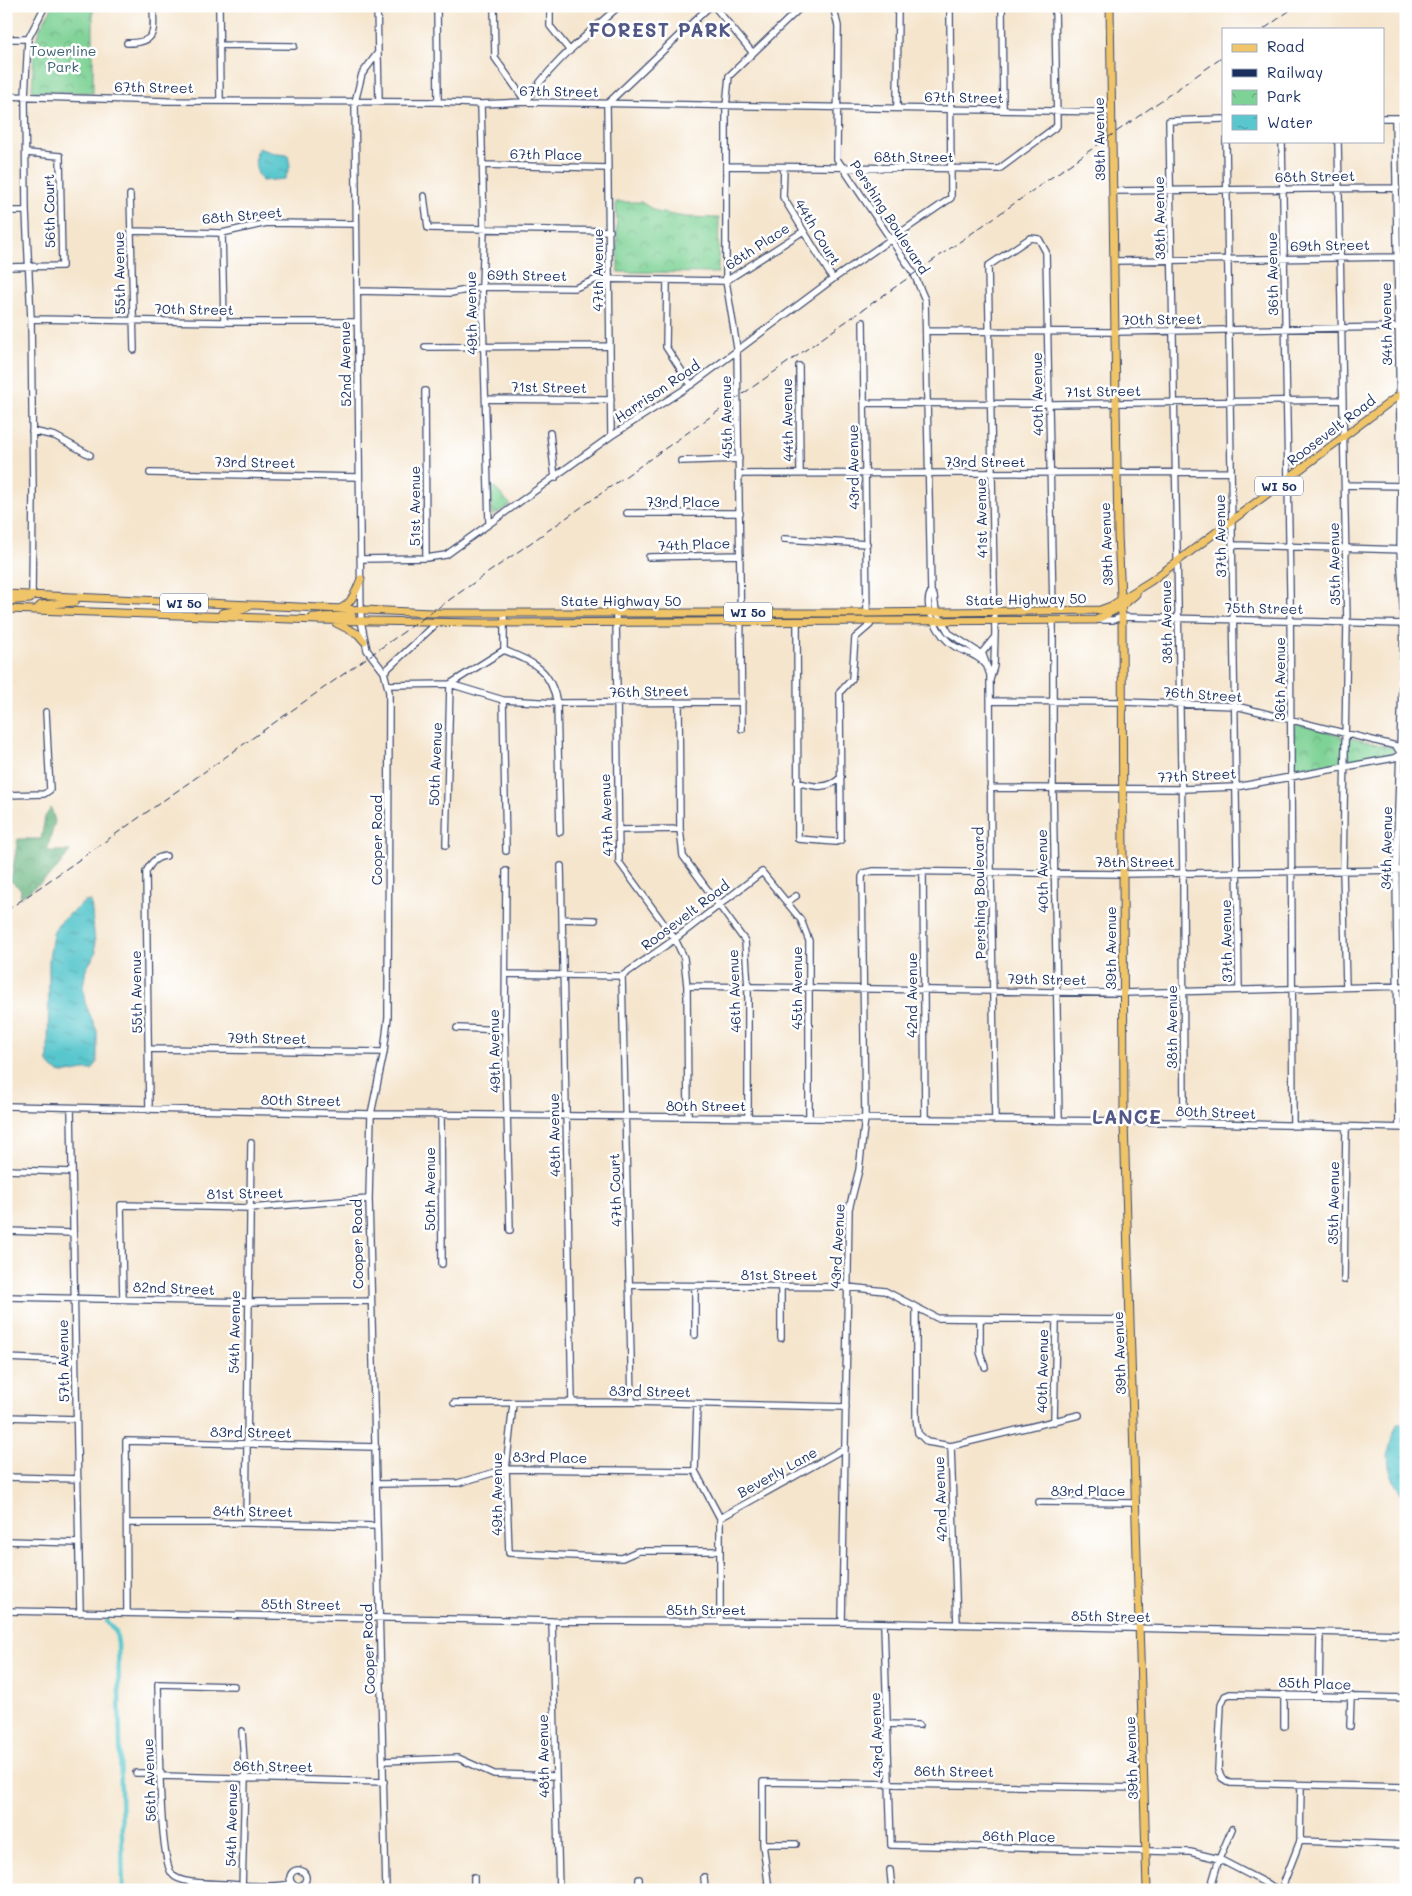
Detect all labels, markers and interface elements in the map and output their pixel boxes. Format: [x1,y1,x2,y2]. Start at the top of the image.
district label: FOREST PARK [588,17,732,42]
legend [1222,28,1384,142]
text: Road [1267,36,1304,56]
park label: Towerline Park [30,41,96,76]
text: Railway [1267,62,1323,82]
street label: 67th Street [114,77,194,97]
street label: 67th Street [519,81,599,101]
text: Park [1267,86,1301,106]
street label: 67th Street [924,87,1004,107]
street label: 39th Avenue [1089,97,1109,181]
text: Water [1267,112,1313,132]
street label: 67th Place [510,144,582,164]
street label: 68th Street [874,147,954,166]
street label: Pershing Boulevard [846,156,934,278]
street label: 68th Street [1275,166,1355,186]
street label: 56th Court [39,174,59,248]
street label: 38th Avenue [1149,176,1169,260]
street label: 44th Court [791,195,845,269]
street label: 68th Street [201,202,283,228]
street label: 68th Place [721,218,793,274]
street label: 47th Avenue [588,229,607,311]
street label: 55th Avenue [109,231,129,315]
street label: 36th Avenue [1262,232,1282,316]
street label: 69th Street [1290,235,1370,255]
street label: 69th Street [487,265,567,285]
street label: 49th Avenue [461,271,481,355]
street label: 34th Avenue [1376,282,1396,366]
street label: 70th Street [154,299,234,319]
street label: 70th Street [1122,309,1202,329]
street label: 52nd Avenue [335,321,355,407]
street label: 40th Avenue [1027,352,1047,436]
street label: Harrison Road [611,355,704,427]
street label: 45th Avenue [716,375,736,459]
street label: 71st Street [511,377,587,397]
street label: 44th Avenue [777,378,797,462]
street label: 71st Street [1065,381,1141,401]
street label: Roosevelt Road [1283,390,1379,470]
street label: 43rd Avenue [843,424,863,510]
street label: 73rd Street [214,452,296,472]
street label: 73rd Street [945,452,1025,471]
street label: 51st Avenue [405,466,424,546]
road number: WI 50 [1255,476,1303,496]
street label: 41st Avenue [971,478,991,558]
street label: 73rd Place [646,492,720,511]
street label: 37th Avenue [1210,494,1230,578]
street label: 39th Avenue [1095,502,1117,586]
street label: 35th Avenue [1324,522,1344,606]
street label: 74th Place [658,533,730,555]
street label: 38th Avenue [1156,580,1176,664]
street label: State Highway 50 [966,588,1087,610]
street label: State Highway 50 [561,591,682,610]
road number: WI 50 [160,594,208,612]
street label: 75th Street [1224,598,1304,618]
road number: WI 50 [724,602,772,622]
street label: 36th Avenue [1270,637,1289,721]
street label: 76th Street [609,681,689,701]
street label: 76th Street [1163,682,1243,706]
street label: 50th Avenue [424,722,446,806]
street label: 77th Street [1157,763,1237,787]
street label: 47th Avenue [595,773,617,857]
street label: Cooper Road [367,795,386,885]
street label: 34th Avenue [1376,806,1396,890]
street label: Pershing Boulevard [968,827,990,959]
street label: 40th Avenue [1032,829,1052,913]
street label: 78th Street [1095,852,1175,871]
street label: Roosevelt Road [637,875,733,955]
street label: 37th Avenue [1216,899,1236,983]
street label: 39th Avenue [1101,906,1120,990]
street label: 45th Avenue [787,946,806,1030]
street label: 46th Avenue [723,949,745,1033]
street label: 55th Avenue [126,950,146,1034]
street label: 42nd Avenue [902,952,921,1038]
street label: 79th Street [1007,969,1087,989]
street label: 38th Avenue [1162,985,1181,1069]
street label: 49th Avenue [484,1009,504,1093]
street label: 79th Street [227,1028,307,1048]
street label: 80th Street [261,1090,341,1110]
street label: 48th Avenue [544,1093,564,1177]
street label: 80th Street [666,1096,746,1115]
street label: 80th Street [1176,1101,1256,1123]
district label: LANCE [1092,1104,1162,1129]
street label: 50th Avenue [420,1147,439,1231]
street label: 47th Court [604,1153,626,1227]
street label: 35th Avenue [1323,1161,1343,1245]
street label: 81st Street [206,1183,284,1203]
street label: Cooper Road [347,1199,367,1289]
street label: 43rd Avenue [825,1203,849,1289]
street label: 81st Street [741,1265,817,1284]
street label: 82nd Street [133,1277,215,1299]
street label: 54th Avenue [224,1290,244,1374]
street label: 39th Avenue [1108,1311,1130,1395]
street label: 57th Avenue [53,1319,73,1403]
street label: 40th Avenue [1032,1329,1052,1413]
street label: 83rd Street [609,1381,691,1401]
street label: 83rd Street [210,1422,292,1442]
street label: Beverly Lane [734,1442,820,1502]
street label: 83rd Place [512,1447,588,1467]
street label: 49th Avenue [487,1452,506,1536]
street label: 42nd Avenue [929,1456,951,1542]
street label: 83rd Place [1051,1481,1125,1500]
street label: 84th Street [213,1501,293,1521]
street label: 85th Street [261,1594,341,1614]
street label: 85th Street [666,1600,746,1619]
street label: Cooper Road [357,1603,379,1694]
street label: 85th Street [1071,1606,1151,1626]
street label: 85th Place [1278,1672,1352,1694]
street label: 43rd Avenue [865,1692,887,1778]
street label: 48th Avenue [533,1714,553,1798]
street label: 39th Avenue [1120,1716,1142,1800]
street label: 56th Avenue [138,1738,160,1822]
street label: 86th Street [233,1756,313,1776]
street label: 86th Street [914,1761,994,1781]
street label: 54th Avenue [221,1783,241,1867]
street label: 86th Place [982,1826,1056,1846]

